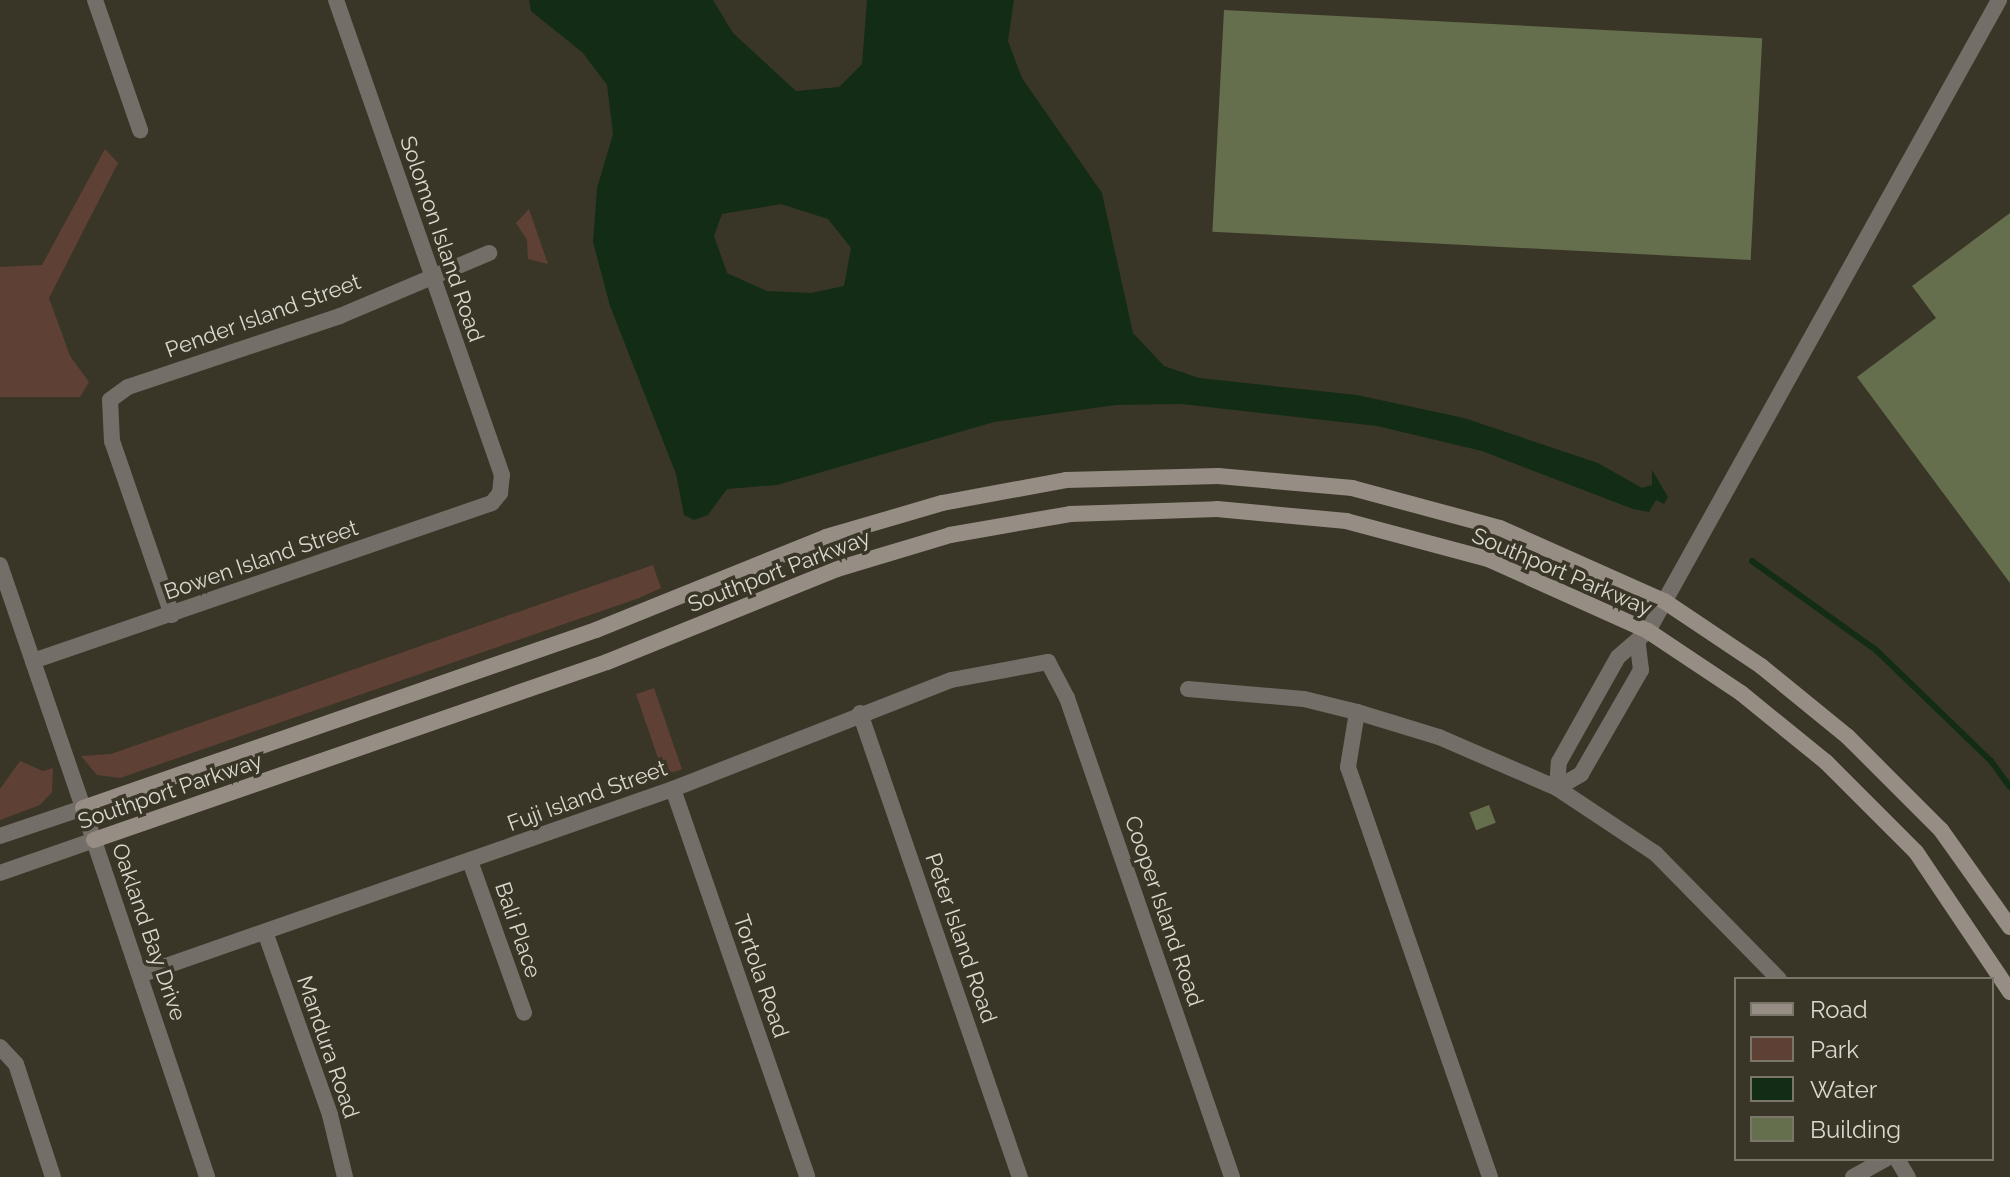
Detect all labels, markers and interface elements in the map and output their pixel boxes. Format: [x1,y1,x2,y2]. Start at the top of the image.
street label: Solomon Island Road [394,133,490,345]
street label: Pender Island Street [162,268,364,364]
street label: Bowen Island Street [161,514,361,606]
street label: Southport Parkway [1468,522,1656,622]
street label: Southport Parkway [684,524,874,618]
street label: Southport Parkway [74,747,266,835]
street label: Fuji Island Street [504,755,670,837]
street label: Cooper Island Road [1119,812,1209,1010]
street label: Oakland Bay Drive [106,840,192,1024]
street label: Peter Island Road [919,849,1003,1027]
street label: Bali Place [489,879,547,981]
street label: Tortola Road [728,911,794,1041]
street label: Mandura Road [291,972,365,1122]
legend [1734,977,1994,1161]
text: Road [1810,995,1868,1024]
text: Park [1810,1035,1859,1064]
text: Water [1810,1075,1877,1104]
text: Building [1810,1115,1901,1144]

